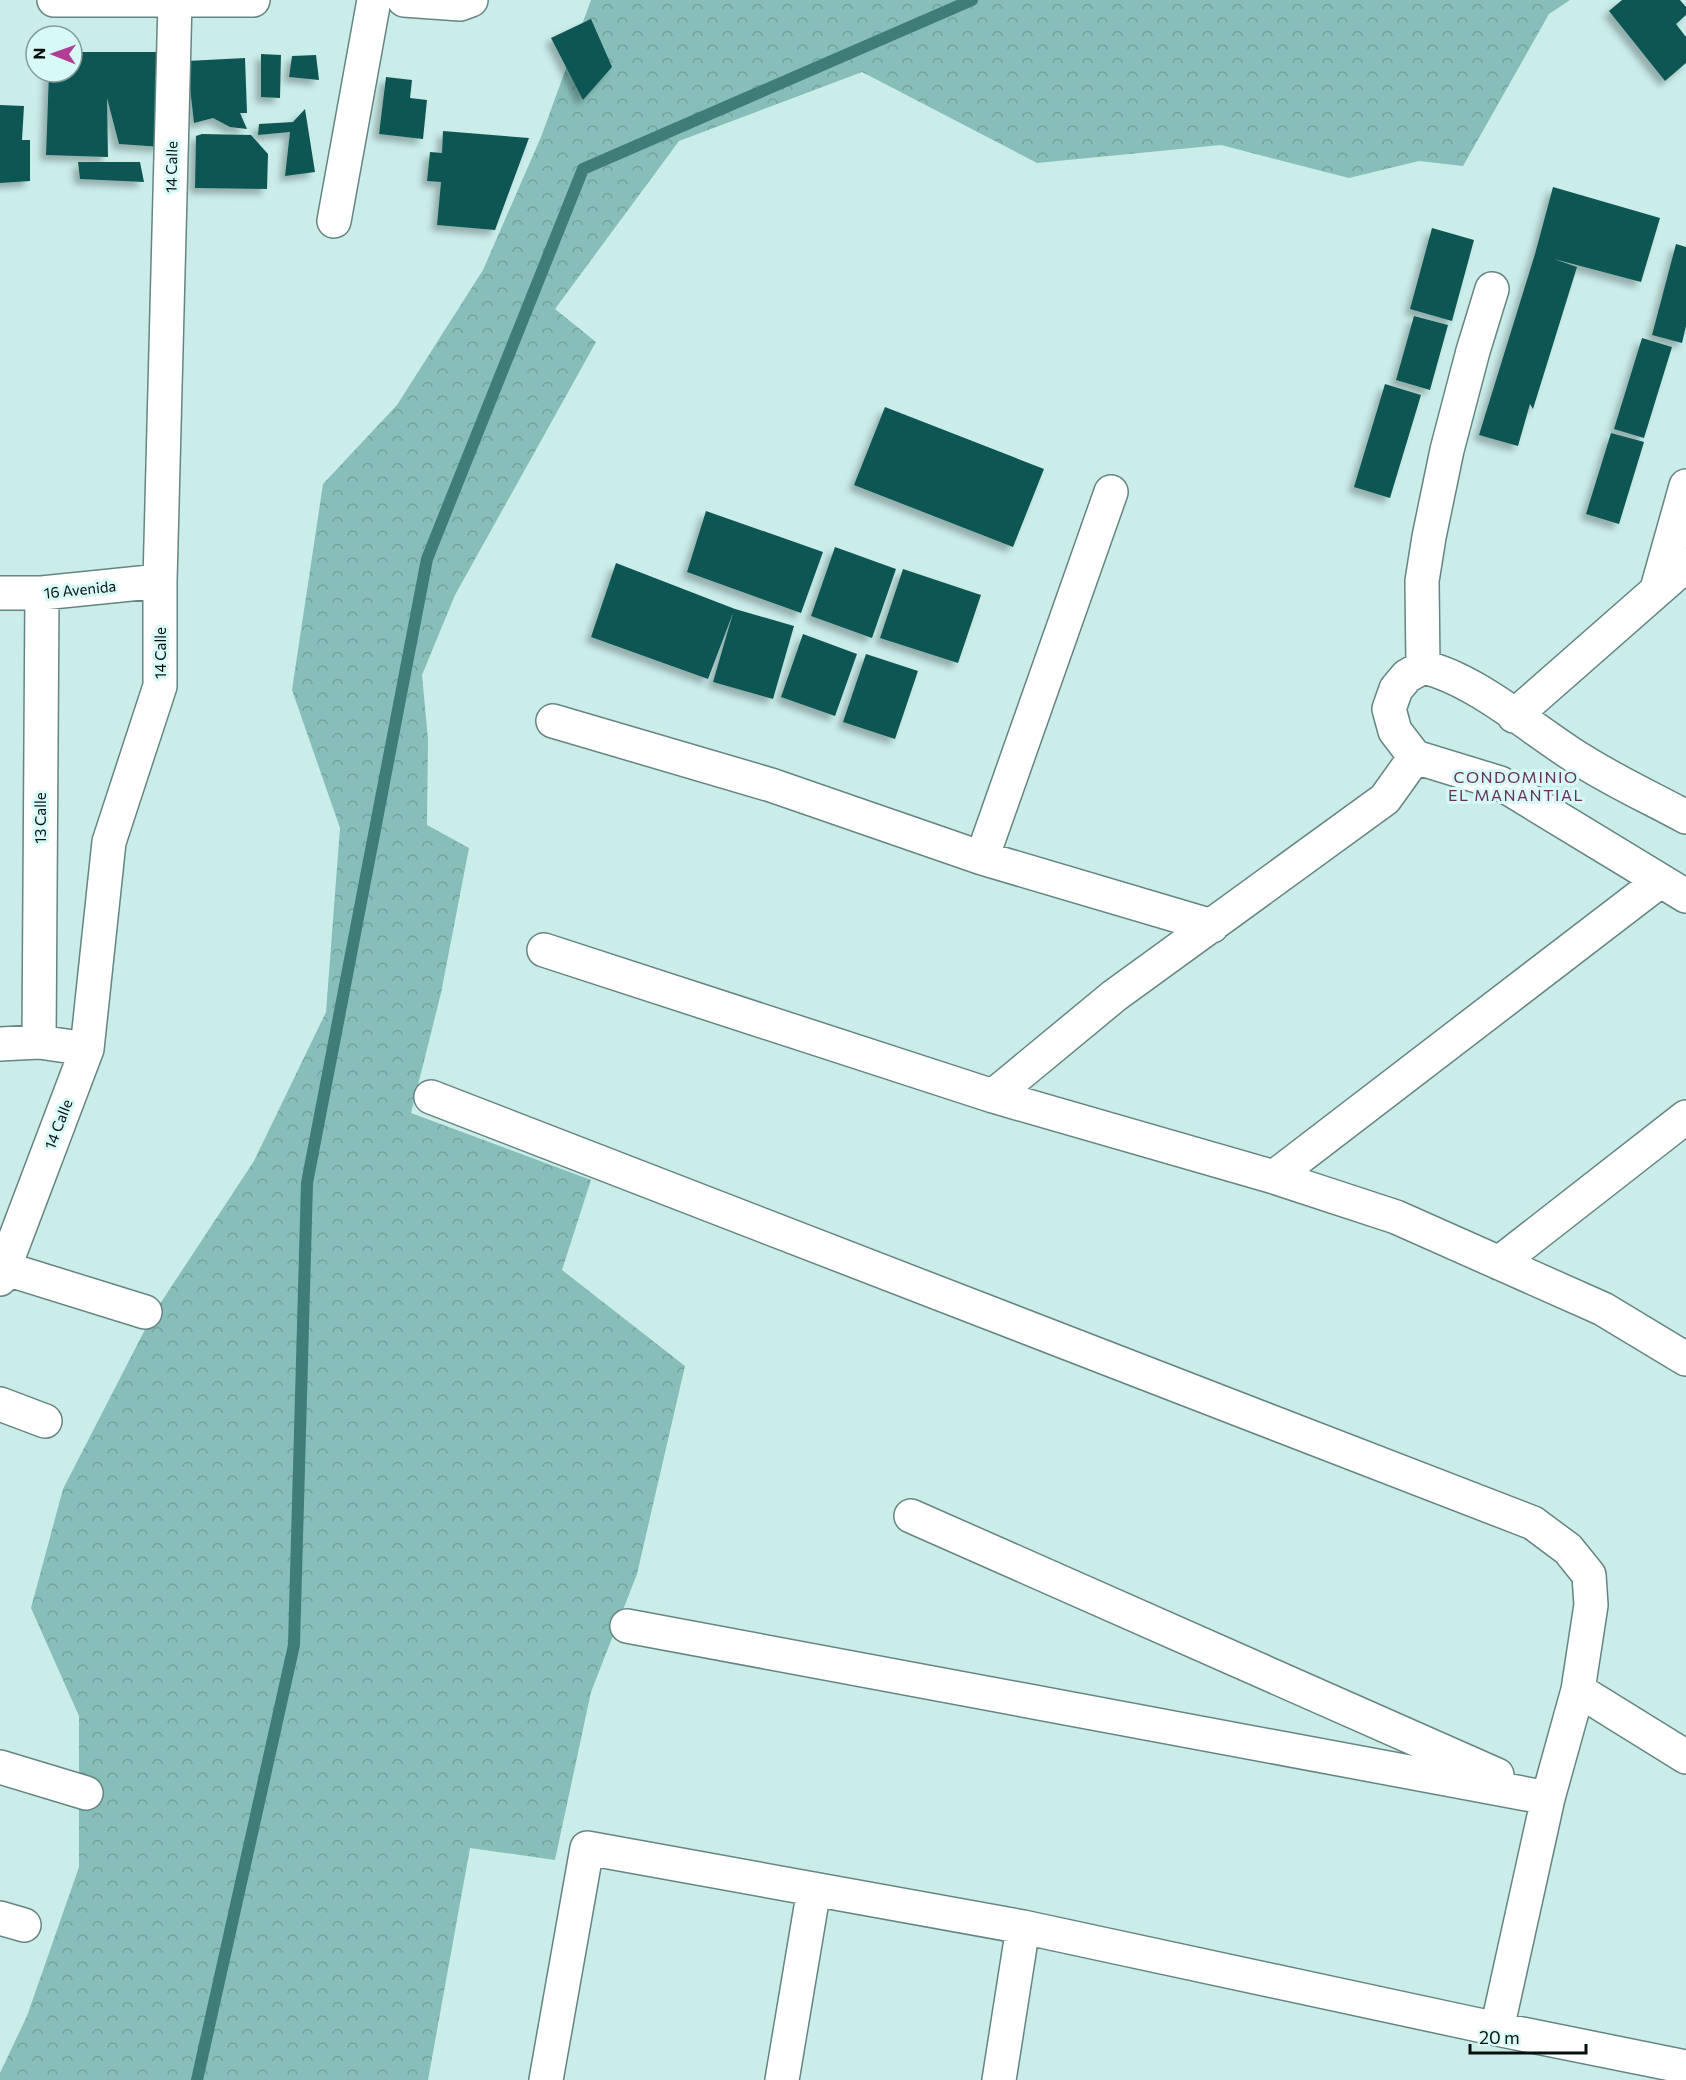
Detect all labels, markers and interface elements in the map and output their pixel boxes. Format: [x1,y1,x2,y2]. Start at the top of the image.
north arrow [24,24,84,84]
text: N [29,48,48,60]
street label: 14 Calle [162,141,180,193]
street label: 16 Avenida [43,576,117,602]
street label: 14 Calle [151,627,169,679]
district label: CONDOMINIO EL MANANTIAL [1448,767,1584,804]
street label: 13 Calle [31,792,49,844]
street label: 14 Calle [40,1096,76,1151]
scale bar [1470,2017,1586,2055]
text: 20 m [1479,2026,1520,2048]

